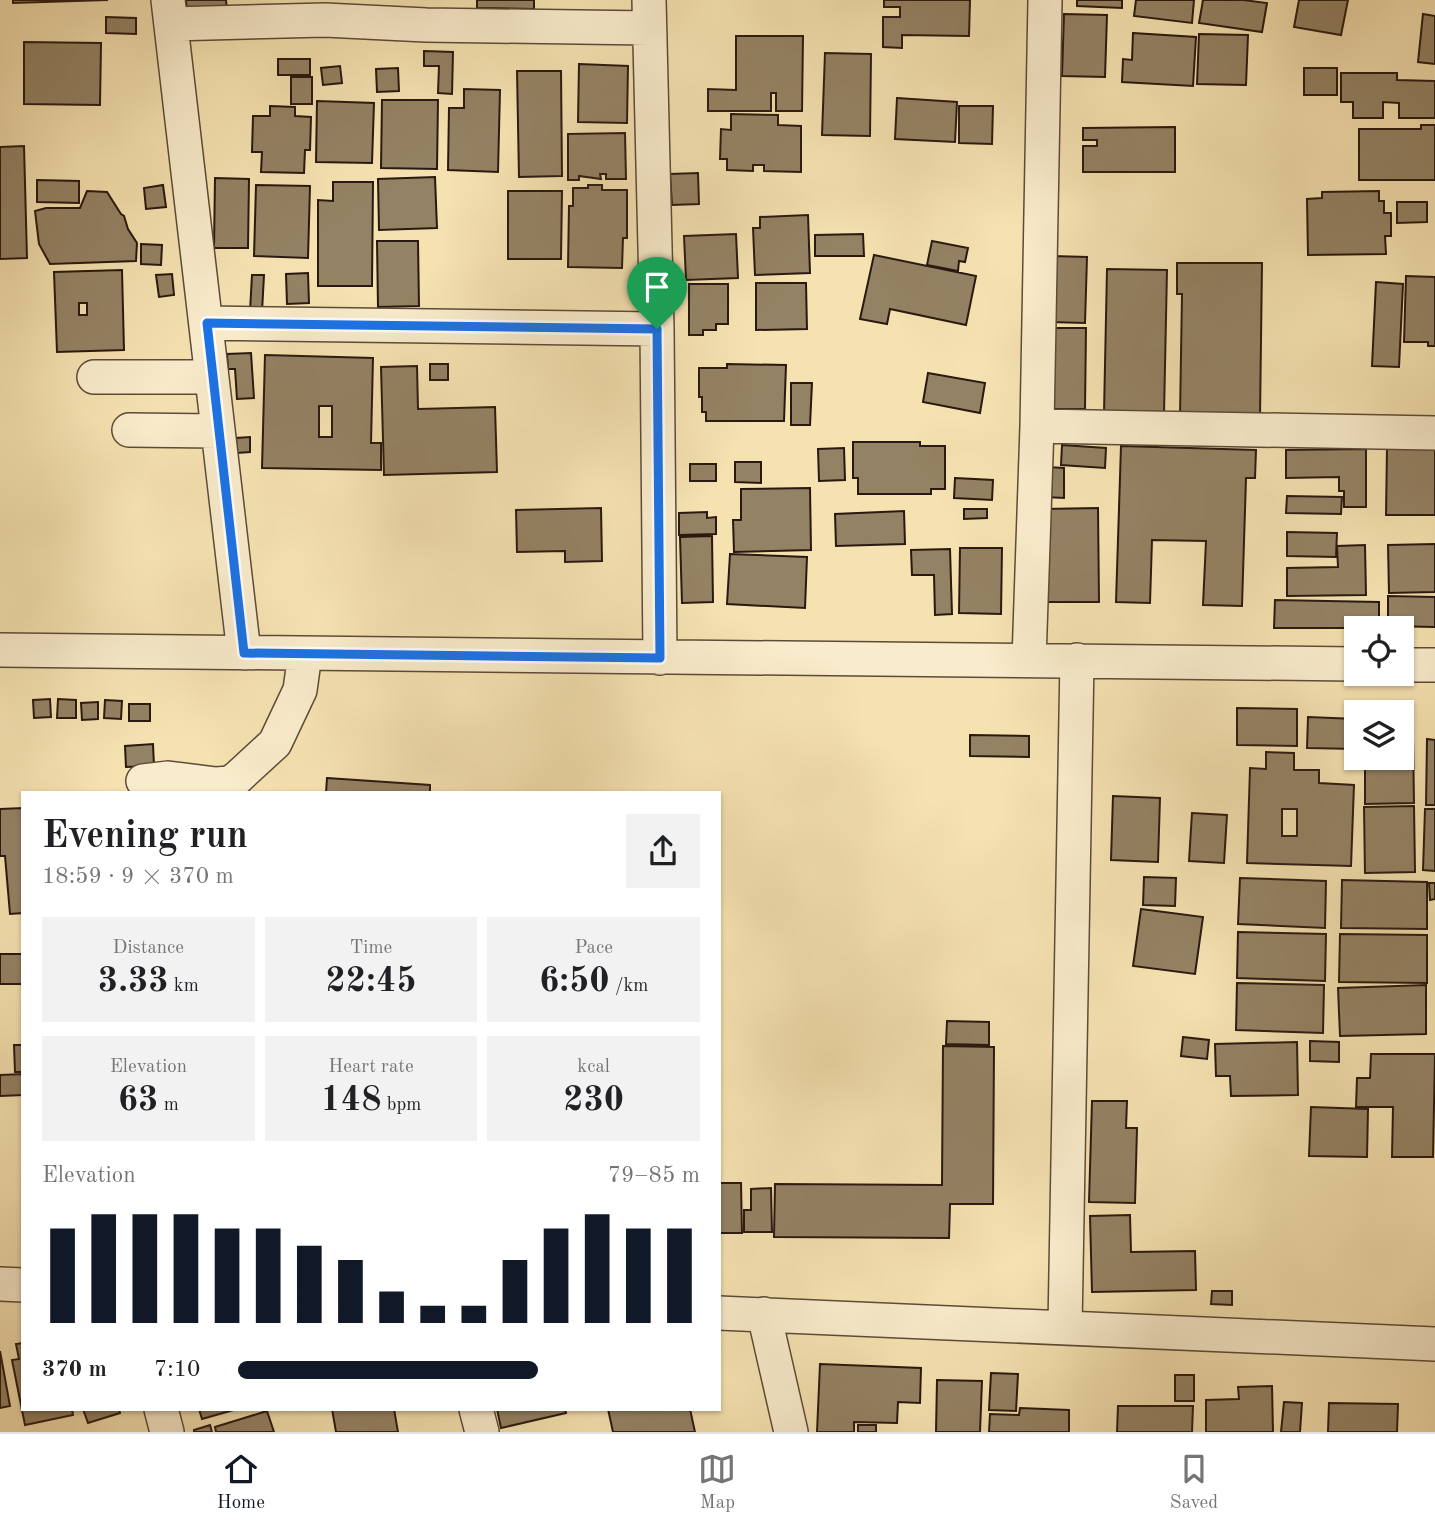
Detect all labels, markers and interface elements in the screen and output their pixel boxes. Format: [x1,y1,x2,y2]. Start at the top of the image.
pin [627,257,687,329]
icon: arrive [638,268,676,306]
map controls [1344,616,1414,770]
button: locate [1344,616,1414,686]
button: layers [1344,700,1414,770]
button: share [626,814,700,888]
text: Evening run [42,818,248,856]
text: 18:59 · 9 × 370 m [42,865,234,888]
text: Distance [113,939,184,958]
text: Time [350,939,392,958]
text: Pace [574,939,613,958]
text: 3.33 [98,964,169,999]
text: 22:45 [325,964,417,999]
text: 6:50 [539,964,610,999]
text: km [169,977,199,996]
text: /km [610,977,648,996]
text: Elevation [110,1058,187,1077]
text: Heart rate [328,1058,414,1077]
text: kcal [577,1058,610,1077]
text: 63 [118,1083,158,1118]
text: 148 [321,1083,381,1118]
text: 230 [563,1083,624,1118]
text: m [158,1096,179,1115]
text: bpm [381,1096,421,1115]
text: Elevation [42,1164,136,1187]
text: 79–85 m [608,1164,700,1187]
text: 370 m [42,1358,107,1381]
text: 7:10 [154,1358,200,1381]
tab: Home [217,1450,265,1515]
tab: Map [698,1450,736,1515]
tab: Saved [1170,1450,1218,1515]

